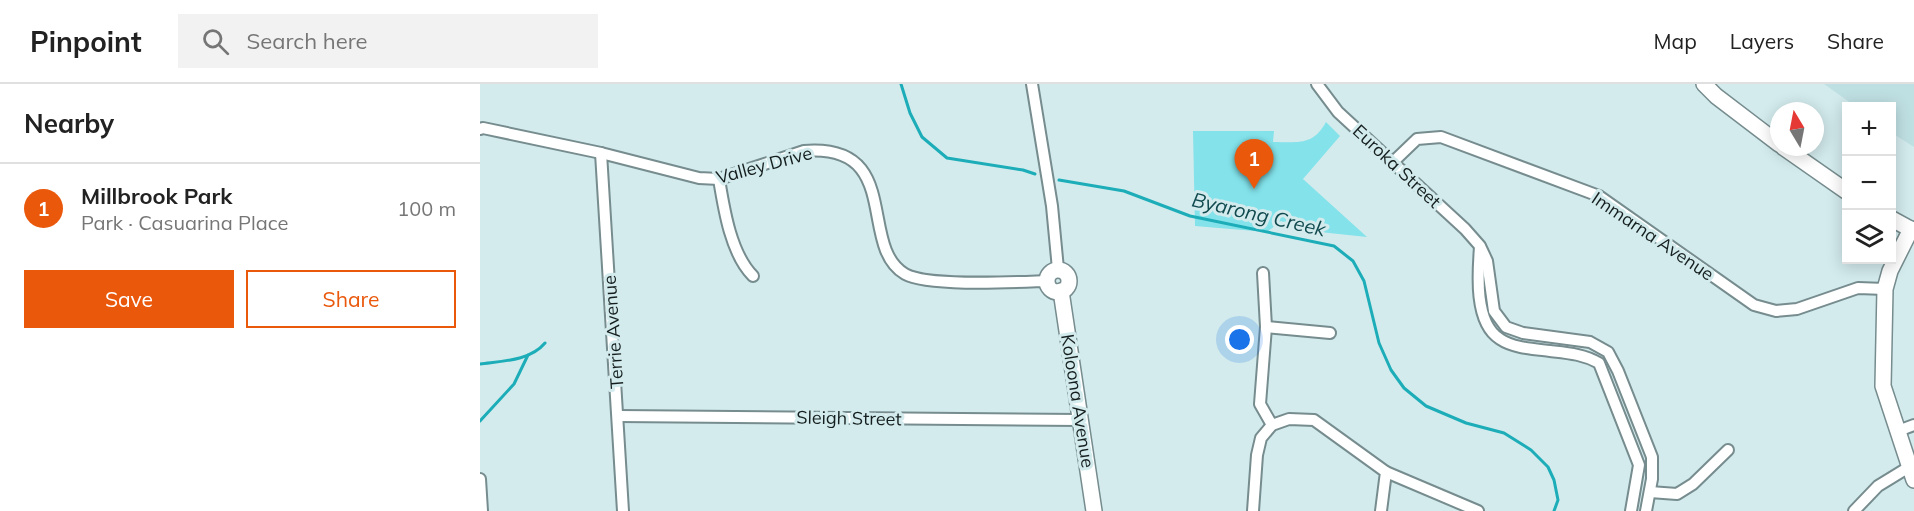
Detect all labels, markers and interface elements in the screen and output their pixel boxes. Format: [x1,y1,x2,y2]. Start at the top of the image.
search box [178,14,598,68]
text: Pinpoint [30,24,142,59]
icon: search [199,25,232,58]
text: Search here [247,27,368,55]
text: Map [1654,28,1697,54]
text: Layers [1730,28,1794,54]
text: Share [1827,28,1884,54]
north arrow [1770,102,1824,156]
map controls [1842,102,1896,264]
button: + [1842,102,1896,156]
text: Nearby [24,107,114,140]
street label: Euroka Street [1348,119,1446,213]
pin: 1 [1234,140,1274,189]
street label: Valley Drive [714,141,814,189]
button: − [1842,156,1896,210]
text: Millbrook Park [81,182,232,210]
water label: Byarong Creek [1190,186,1329,242]
street label: Immarna Avenue [1588,187,1718,285]
text: 1 [38,196,50,221]
text: 100 m [397,196,456,221]
text: Park · Casuarina Place [81,210,288,235]
button: layers [1842,210,1896,264]
button: Save [24,270,234,328]
button: Share [246,270,456,328]
street label: Terrie Avenue [598,274,628,390]
your location [1225,325,1254,354]
street label: Koloona Avenue [1056,332,1100,470]
street label: Sleigh Street [796,406,902,430]

